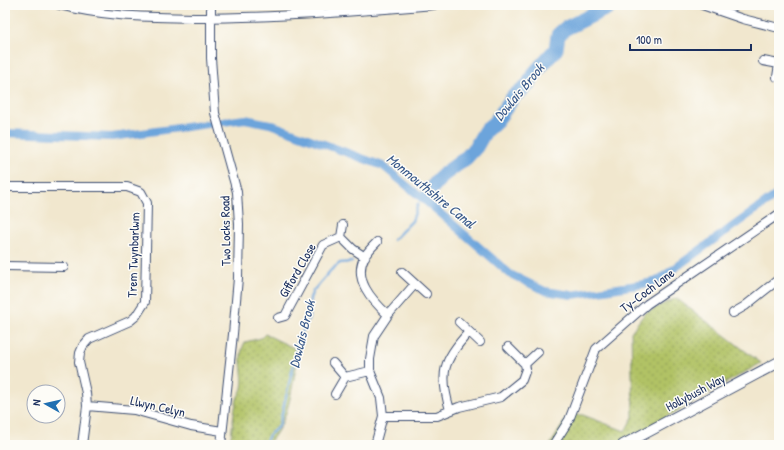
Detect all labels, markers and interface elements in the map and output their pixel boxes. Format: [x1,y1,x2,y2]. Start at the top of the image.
scale bar [630,26,751,52]
text: 100 m [636,31,662,48]
water label: Dowlais Brook [489,58,549,124]
water label: Monmouthshire Canal [383,149,481,233]
street label: Two Locks Road [215,196,235,266]
street label: Trem Twynbarlwm [123,212,143,298]
street label: Gifford Close [274,239,320,301]
street label: Ty-Coch Lane [616,264,678,316]
water label: Dowlais Brook [284,297,319,370]
street label: Hollybush Way [662,369,728,415]
north arrow [26,384,66,424]
street label: Llwyn Celyn [129,391,187,421]
text: N [29,399,43,406]

